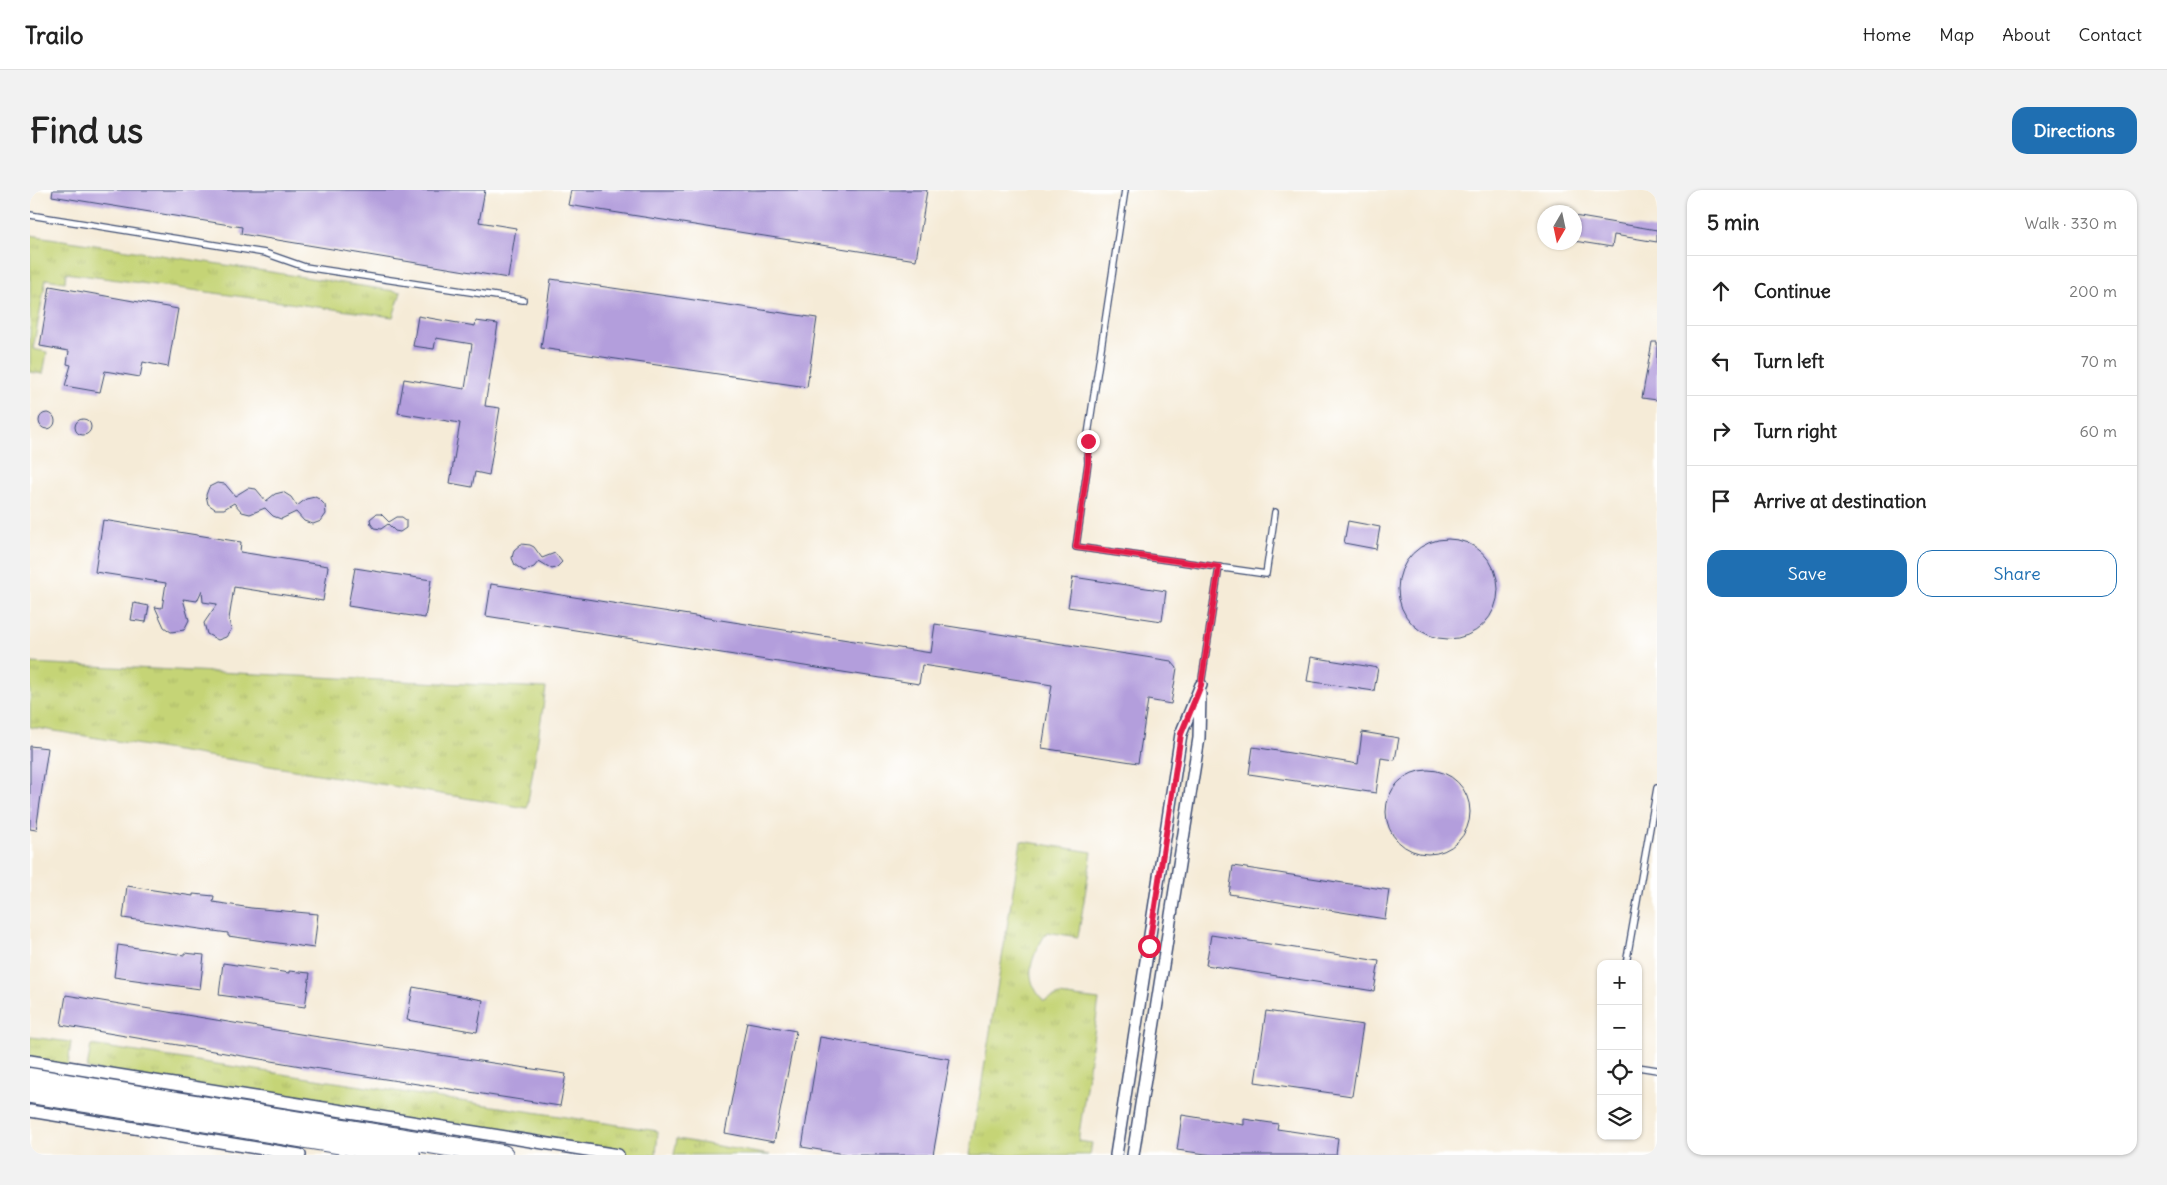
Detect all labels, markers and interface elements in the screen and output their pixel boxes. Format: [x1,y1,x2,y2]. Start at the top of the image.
text: Trailo [25,20,83,50]
text: Home [1863,23,1911,46]
text: Map [1939,23,1974,46]
text: About [2002,23,2050,46]
text: Contact [2078,23,2142,46]
button: Directions [2012,107,2137,154]
text: Find us [30,108,143,152]
north arrow [1537,205,1582,250]
text: 5 min [1707,209,1759,236]
text: Walk · 330 m [2024,213,2117,233]
icon: ahead [1707,277,1735,305]
text: Continue [1754,279,1831,303]
text: 200 m [2069,281,2117,301]
icon: left [1707,347,1735,375]
text: Turn left [1754,349,1824,373]
text: 70 m [2081,351,2117,371]
icon: right [1707,417,1735,445]
text: Turn right [1754,419,1837,443]
text: 60 m [2079,421,2117,441]
route end [1077,430,1100,453]
icon: arrive [1707,487,1735,515]
text: Arrive at destination [1754,489,1927,513]
button: Save [1707,550,1907,597]
button: Share [1917,550,2117,597]
route start [1138,935,1161,958]
map controls [1597,960,1642,1140]
button: + [1597,960,1642,1005]
button: − [1597,1005,1642,1050]
button: locate [1597,1050,1642,1095]
button: layers [1597,1095,1642,1140]

